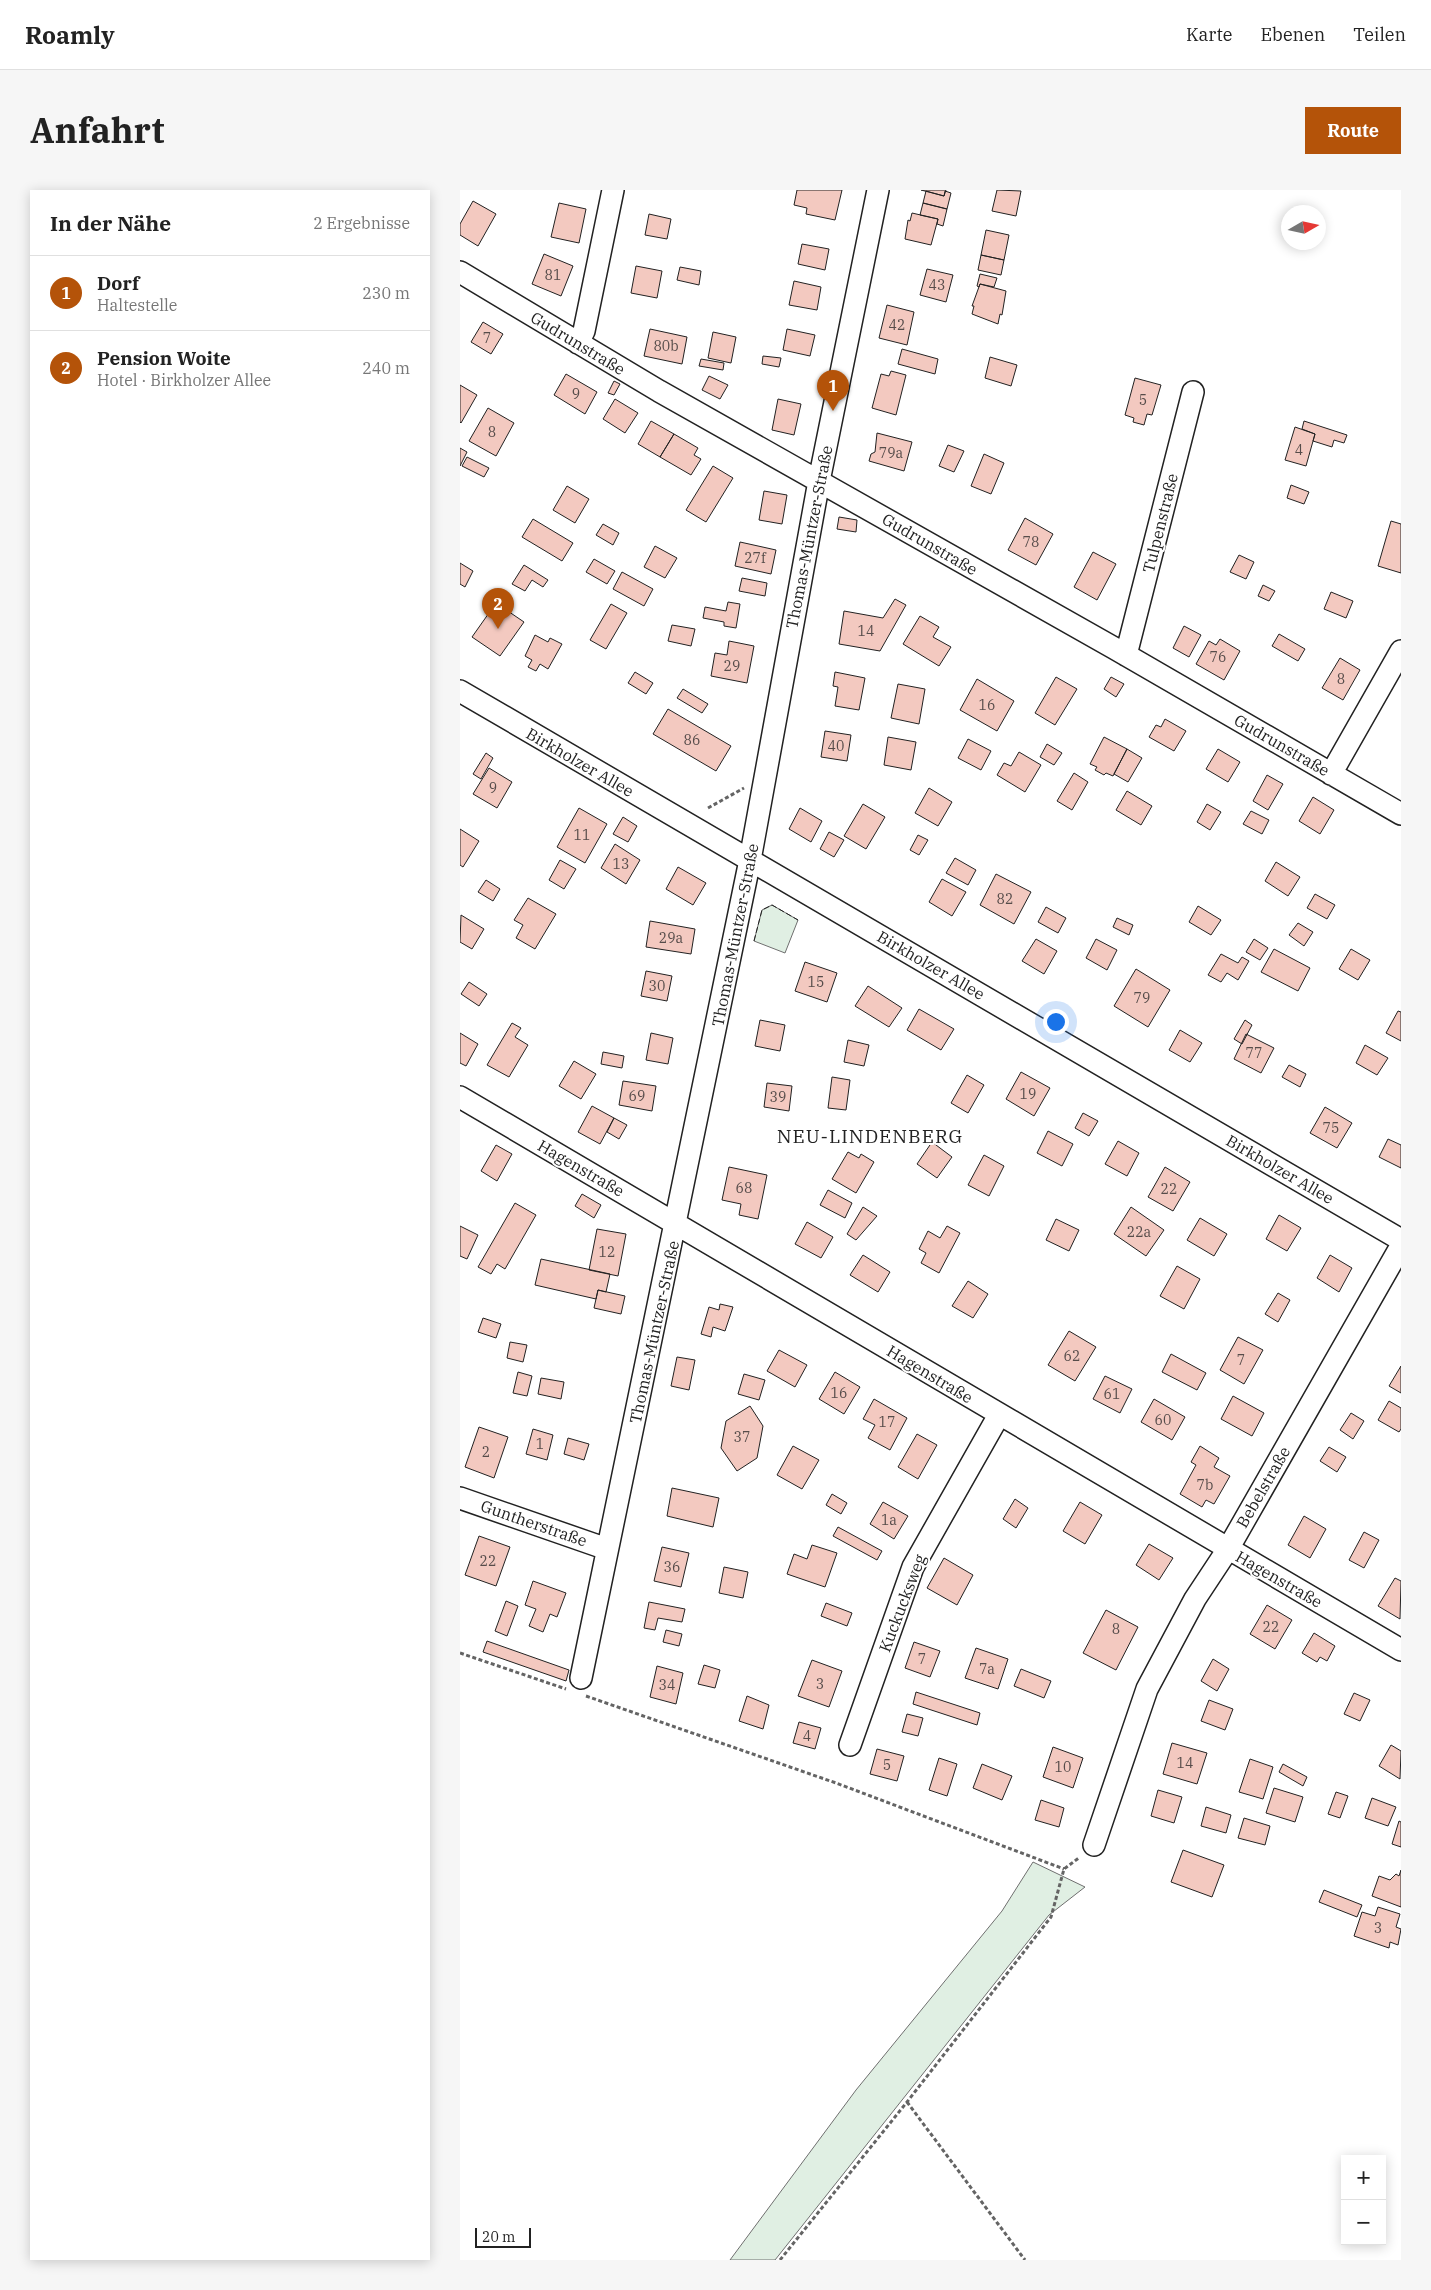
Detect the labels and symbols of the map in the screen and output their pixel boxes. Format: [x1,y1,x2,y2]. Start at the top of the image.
north arrow [1281,205,1326,250]
house number: 81 [545,266,561,284]
house number: 43 [929,276,945,294]
street label: Gudrunstraße [527,307,629,379]
house number: 42 [889,316,905,334]
house number: 7 [483,329,491,347]
house number: 80b [653,337,679,355]
pin: 1 [817,370,849,411]
house number: 9 [572,385,580,403]
house number: 5 [1139,391,1147,409]
house number: 8 [488,423,496,441]
house number: 4 [1295,441,1303,459]
street label: Thomas-Müntzer-Straße [781,444,837,630]
house number: 79a [879,444,904,462]
street label: Tulpenstraße [1138,471,1182,575]
street label: Gudrunstraße [879,509,981,579]
house number: 78 [1023,533,1039,551]
house number: 27f [744,549,767,567]
pin: 2 [482,588,514,629]
house number: 14 [858,622,874,640]
house number: 76 [1210,648,1226,666]
house number: 29 [724,657,740,675]
house number: 8 [1337,670,1345,688]
house number: 16 [979,696,995,714]
street label: Gudrunstraße [1231,710,1333,780]
street label: Birkholzer Allee [523,723,637,801]
house number: 86 [684,731,700,749]
house number: 40 [828,737,844,755]
house number: 9 [489,779,497,797]
house number: 11 [574,826,590,844]
street label: Thomas-Müntzer-Straße [707,842,763,1028]
house number: 13 [613,855,629,873]
house number: 82 [997,890,1013,908]
street label: Birkholzer Allee [874,926,988,1004]
house number: 29a [659,929,684,947]
house number: 15 [808,973,824,991]
house number: 30 [649,977,665,995]
house number: 79 [1134,989,1150,1007]
your location [1043,1009,1069,1035]
house number: 77 [1246,1044,1262,1062]
house number: 19 [1020,1085,1036,1103]
house number: 69 [629,1087,645,1105]
house number: 39 [770,1088,786,1106]
house number: 75 [1323,1119,1339,1137]
district label: NEU-LINDENBERG [777,1124,963,1148]
street label: Birkholzer Allee [1223,1130,1337,1208]
street label: Hagenstraße [534,1135,628,1201]
house number: 68 [736,1179,752,1197]
house number: 22 [1161,1180,1177,1198]
house number: 22a [1127,1223,1152,1241]
street label: Thomas-Müntzer-Straße [625,1239,683,1425]
house number: 12 [599,1243,615,1261]
street label: Hagenstraße [883,1341,977,1407]
house number: 62 [1064,1347,1080,1365]
house number: 7 [1237,1351,1245,1369]
house number: 16 [831,1384,847,1402]
house number: 61 [1104,1385,1120,1403]
house number: 60 [1155,1411,1171,1429]
house number: 17 [879,1413,895,1431]
house number: 37 [734,1428,750,1446]
house number: 1 [536,1435,544,1453]
house number: 2 [482,1443,490,1461]
street label: Bebelstraße [1232,1443,1294,1531]
house number: 7b [1197,1476,1213,1494]
street label: Guntherstraße [478,1495,590,1551]
house number: 1a [881,1511,897,1529]
street label: Hagenstraße [1232,1546,1326,1612]
street label: Kuckucksweg [874,1551,930,1655]
house number: 22 [480,1552,496,1570]
house number: 36 [664,1558,680,1576]
house number: 22 [1263,1618,1279,1636]
house number: 8 [1112,1620,1120,1638]
house number: 7 [918,1650,926,1668]
house number: 7a [979,1660,995,1678]
house number: 3 [816,1675,824,1693]
house number: 34 [659,1676,675,1694]
house number: 4 [803,1727,811,1745]
house number: 14 [1177,1754,1193,1772]
house number: 5 [883,1756,891,1774]
house number: 10 [1055,1758,1071,1776]
house number: 3 [1374,1919,1382,1937]
scale bar [475,2225,531,2248]

